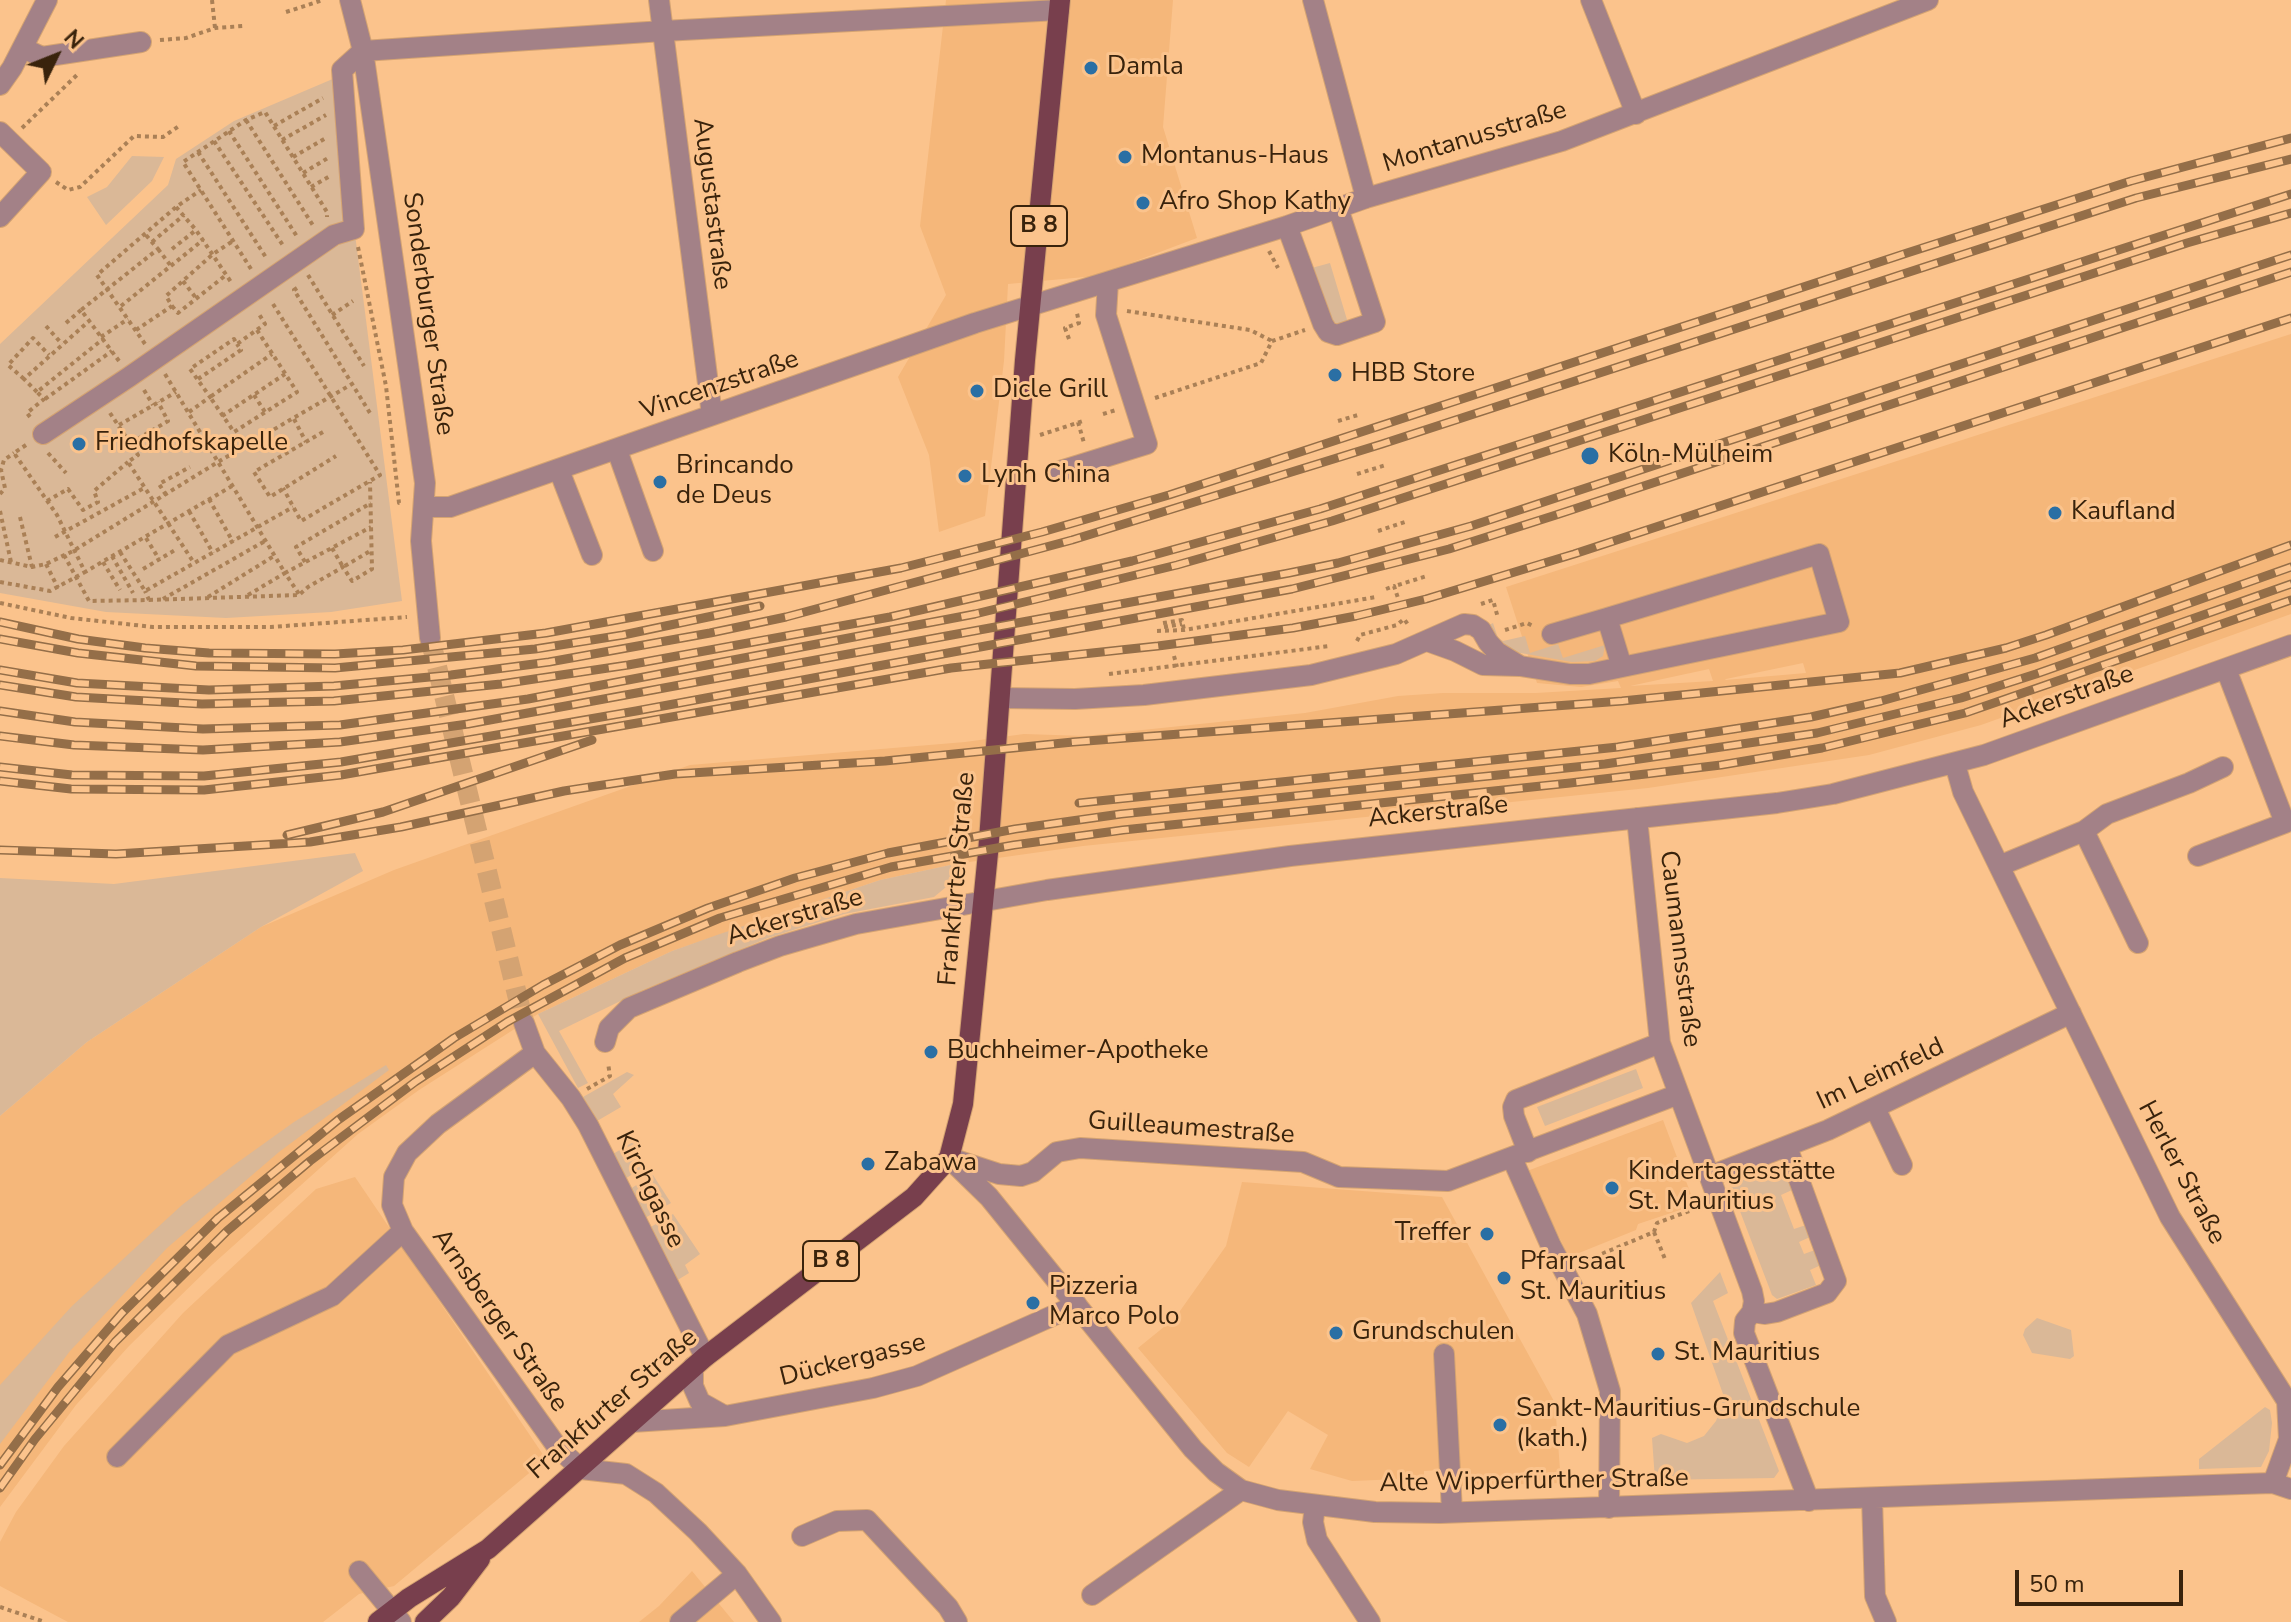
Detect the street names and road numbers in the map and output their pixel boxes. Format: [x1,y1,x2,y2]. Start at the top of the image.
street label: Montanusstraße [1379,95,1571,181]
street label: Augustastraße [685,116,737,292]
street label: Sonderburger Straße [394,190,460,438]
road number: B 8 [1011,206,1067,246]
street label: Vincenzstraße [637,344,803,428]
street label: Ackerstraße [1996,659,2138,737]
street label: Frankfurter Straße [933,771,983,987]
street label: Ackerstraße [1366,790,1510,836]
street label: Caumannsstraße [1651,849,1707,1049]
street label: Ackerstraße [723,882,867,954]
street label: Im Leimfeld [1813,1032,1949,1118]
street label: Herler Straße [2130,1096,2232,1250]
street label: Guilleaumestraße [1087,1106,1295,1152]
street label: Kirchgasse [607,1126,691,1254]
street label: Arnsberger Straße [424,1223,574,1419]
road number: B 8 [803,1241,859,1281]
street label: Frankfurter Straße [522,1323,704,1487]
street label: Dückergasse [777,1328,929,1394]
street label: Alte Wipperfürther Straße [1379,1464,1689,1500]

